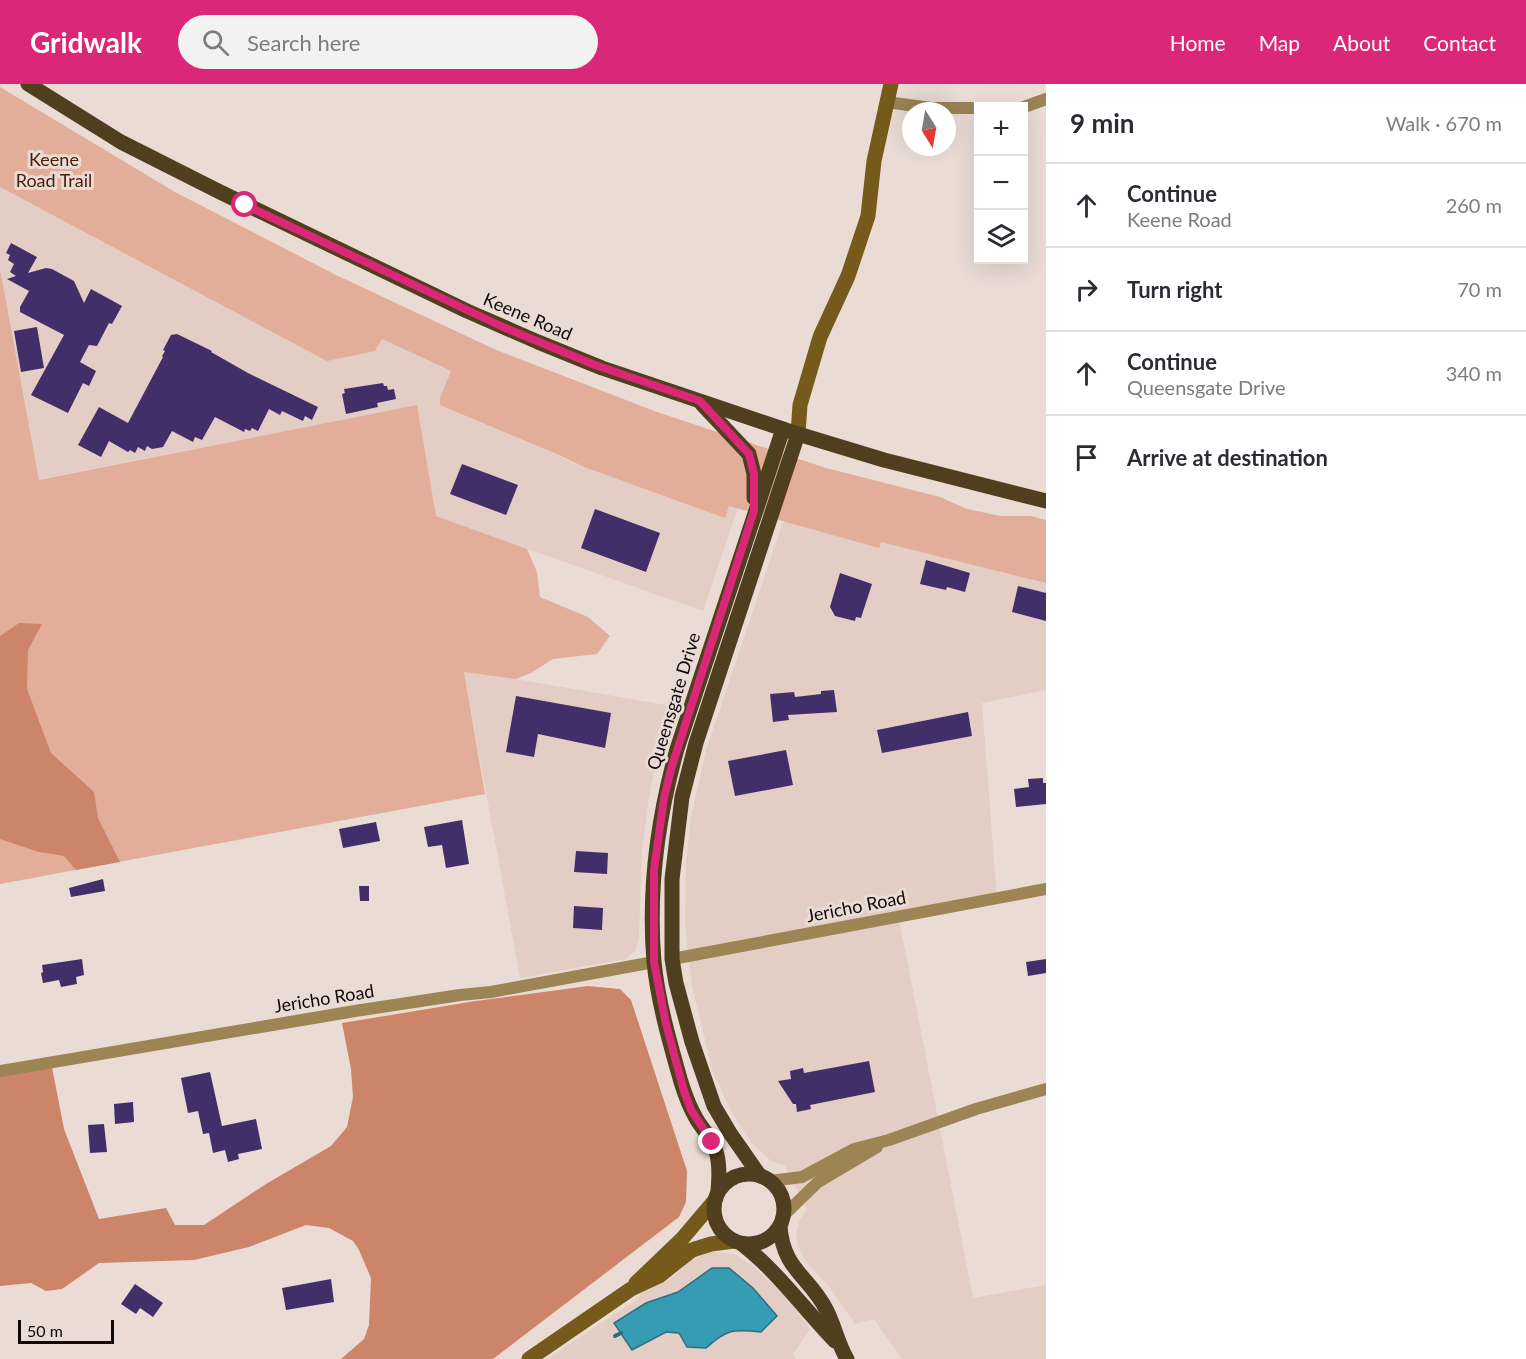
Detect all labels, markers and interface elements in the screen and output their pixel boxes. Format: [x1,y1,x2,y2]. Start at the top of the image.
search box [178,15,598,69]
text: Gridwalk [30,25,142,59]
icon: search [199,26,232,59]
text: Search here [247,29,360,56]
text: Home [1170,30,1226,55]
text: Map [1259,30,1300,55]
text: About [1333,30,1390,55]
text: Contact [1423,30,1496,55]
north arrow [902,102,956,156]
map controls [974,102,1028,264]
button: + [974,102,1028,156]
text: 9 min [1070,107,1134,139]
text: Walk · 670 m [1386,111,1502,135]
park label: Keene Road Trail [16,148,92,191]
button: − [974,156,1028,210]
text: Continue [1127,180,1217,207]
icon: ahead [1070,189,1103,222]
route start [231,191,257,217]
text: 260 m [1446,193,1502,217]
text: Keene Road [1127,207,1232,231]
button: layers [974,210,1028,264]
icon: right [1070,273,1103,306]
text: Turn right [1127,276,1222,303]
text: 70 m [1457,277,1502,301]
street label: Keene Road [480,287,576,345]
text: Continue [1127,348,1217,375]
icon: ahead [1070,357,1103,390]
text: 340 m [1446,361,1502,385]
text: Queensgate Drive [1127,375,1286,399]
icon: arrive [1070,441,1103,474]
text: Arrive at destination [1127,444,1328,471]
street label: Queensgate Drive [642,630,704,772]
street label: Jericho Road [804,886,908,926]
street label: Jericho Road [272,979,376,1017]
route end [698,1128,724,1154]
scale bar [18,1317,114,1344]
text: 50 m [27,1321,63,1340]

